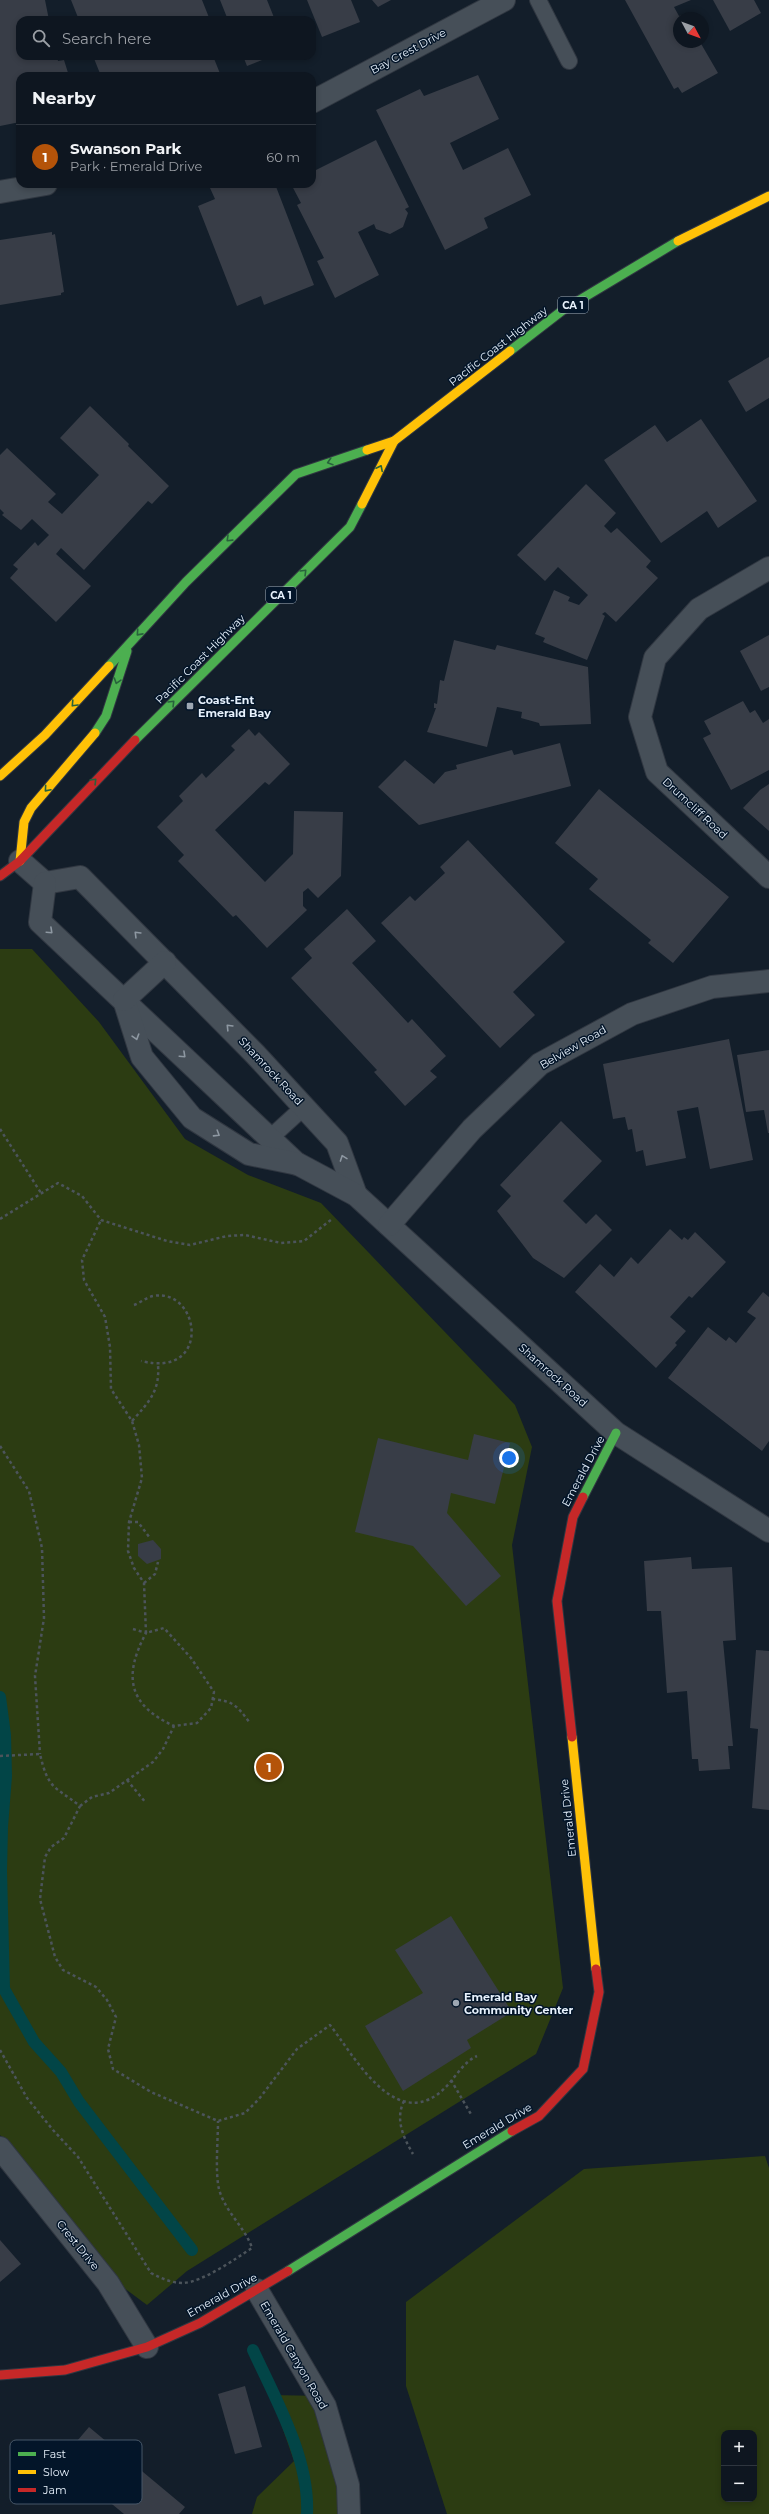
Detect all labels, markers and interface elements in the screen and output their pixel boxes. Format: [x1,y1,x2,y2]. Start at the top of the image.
north arrow [673,12,709,48]
search box [16,16,316,60]
street label: Bay Crest Drive [368,25,449,77]
icon: search [30,27,52,49]
text: Search here [62,29,151,48]
text: Nearby [32,88,96,108]
text: Swanson Park [70,139,181,158]
text: 1 [42,149,48,165]
text: 60 m [266,149,300,165]
text: Park · Emerald Drive [70,158,202,174]
road number: CA 1 [558,297,588,313]
street label: Pacific Coast Highway [446,303,550,389]
one-way arrow [327,457,334,466]
one-way arrow [375,465,383,473]
one-way arrow [226,534,234,542]
one-way arrow [299,569,307,577]
road number: CA 1 [266,587,296,603]
street label: Pacific Coast Highway [152,611,248,707]
one-way arrow [136,628,144,636]
one-way arrow [113,678,122,685]
place label: Coast-Ent Emerald Bay [198,693,271,720]
one-way arrow [71,699,78,706]
one-way arrow [167,700,175,708]
marker: Coast-Ent Emerald Bay [185,701,195,711]
street label: Drumcliff Road [660,774,730,842]
one-way arrow [89,778,97,786]
one-way arrow [45,784,52,791]
one-way arrow [45,926,53,934]
one-way arrow [134,931,142,939]
street label: Belview Road [537,1022,609,1072]
one-way arrow [226,1024,234,1032]
one-way arrow [131,1033,140,1040]
street label: Shamrock Road [236,1034,306,1108]
one-way arrow [178,1051,186,1058]
one-way arrow [213,1129,220,1137]
one-way arrow [339,1155,347,1162]
street label: Shamrock Road [516,1340,590,1410]
street label: Emerald Drive [558,1433,608,1509]
your location [499,1448,519,1468]
pin: 1 [256,1752,282,1782]
street label: Emerald Drive [557,1778,579,1858]
place label: Emerald Bay Community Center [464,1990,574,2017]
marker: Emerald Bay Community Center [451,1998,461,2008]
street label: Emerald Drive [460,2100,534,2152]
street label: Crest Drive [54,2217,103,2273]
street label: Emerald Drive [184,2270,260,2320]
street label: Emerald Canyon Road [257,2298,331,2412]
map controls [721,2430,757,2502]
button: + [721,2430,757,2466]
legend [10,2440,142,2504]
text: Fast [43,2447,67,2461]
text: Slow [43,2465,69,2479]
button: − [721,2466,757,2502]
text: Jam [42,2483,67,2497]

